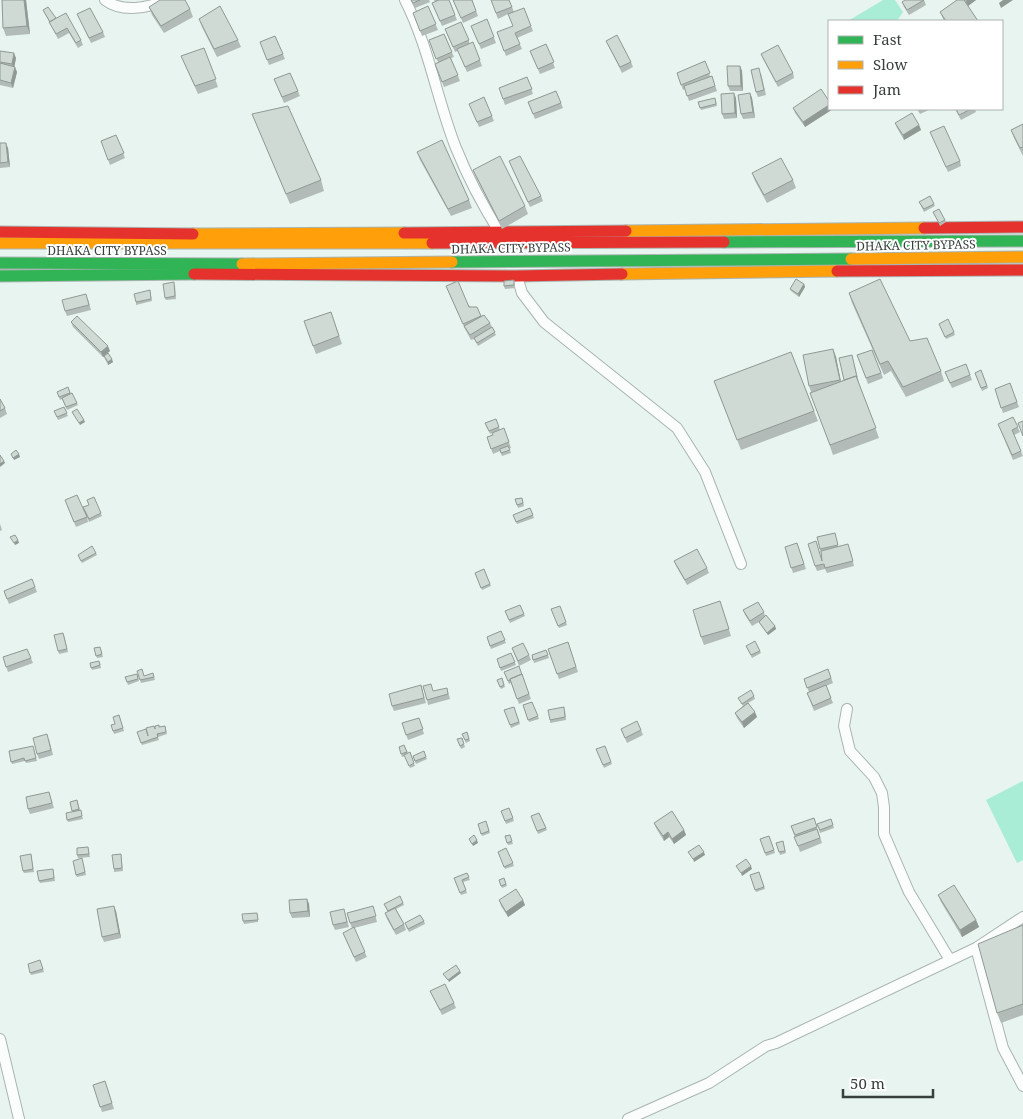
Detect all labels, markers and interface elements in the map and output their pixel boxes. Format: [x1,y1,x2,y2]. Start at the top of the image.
legend [828,20,1003,110]
text: Fast [873,29,902,49]
text: Slow [873,54,907,74]
text: Jam [872,79,901,99]
street label: DHAKA CITY BYPASS [856,235,976,255]
street label: DHAKA CITY BYPASS [451,238,571,258]
street label: DHAKA CITY BYPASS [47,242,167,259]
scale bar [843,1066,933,1098]
text: 50 m [850,1073,885,1093]

